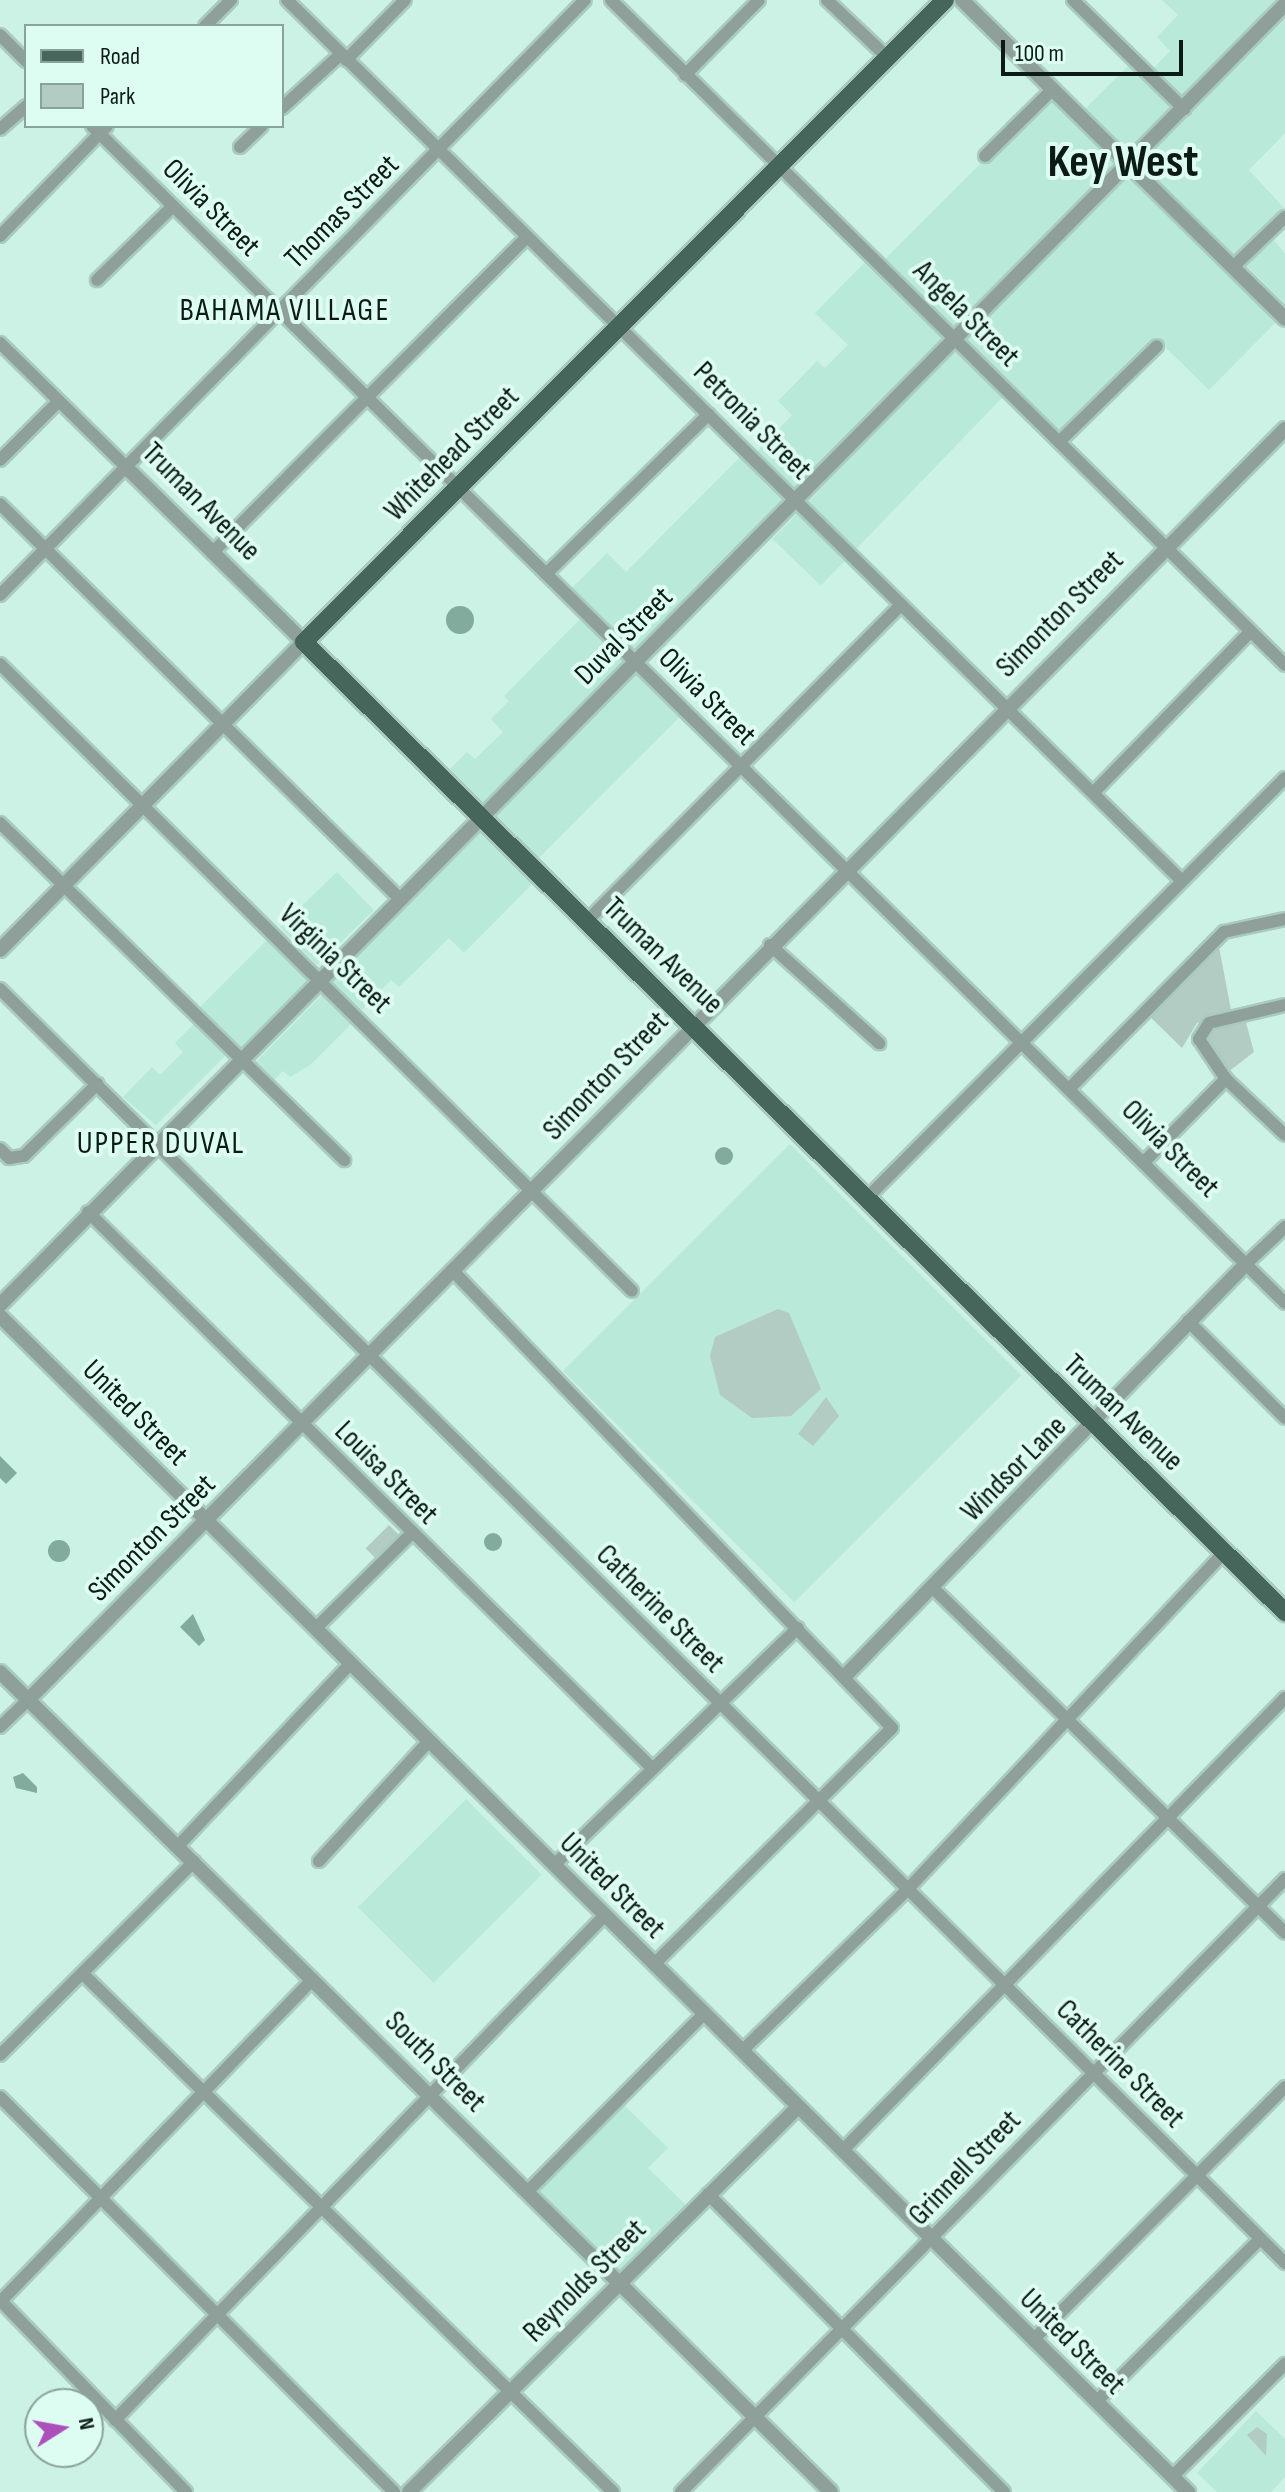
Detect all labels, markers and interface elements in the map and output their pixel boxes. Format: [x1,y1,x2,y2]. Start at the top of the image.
legend [24,24,284,128]
scale bar [1005,24,1187,74]
text: 100 m [1015,39,1064,68]
text: Road [100,42,140,71]
text: Park [100,82,135,111]
district label: Key West [1048,135,1198,191]
street label: Thomas Street [277,147,407,277]
street label: Olivia Street [155,152,267,264]
street label: Angela Street [905,253,1027,375]
district label: BAHAMA VILLAGE [179,292,391,330]
street label: Petronia Street [685,354,819,488]
street label: Whitehead Street [377,379,527,529]
street label: Truman Avenue [134,435,268,569]
street label: Simonton Street [989,543,1131,685]
street label: Duval Street [568,580,680,692]
street label: Olivia Street [651,641,763,753]
street label: Truman Avenue [596,890,730,1022]
street label: Virginia Street [271,897,399,1021]
street label: Simonton Street [536,1004,676,1148]
street label: Olivia Street [1114,1093,1226,1205]
district label: UPPER DUVAL [77,1125,245,1163]
street label: Truman Avenue [1056,1347,1190,1479]
street label: United Street [75,1353,195,1473]
street label: Windsor Lane [954,1409,1074,1529]
street label: Louisa Street [327,1414,445,1532]
street label: Simonton Street [81,1467,223,1609]
street label: Catherine Street [588,1537,732,1681]
street label: United Street [552,1826,672,1946]
street label: Catherine Street [1048,1992,1192,2136]
street label: South Street [377,2004,493,2120]
street label: Grinnell Street [901,2103,1029,2233]
street label: Reynolds Street [516,2212,654,2350]
street label: United Street [1012,2282,1132,2402]
north arrow [24,2388,104,2468]
text: N [72,2415,100,2432]

